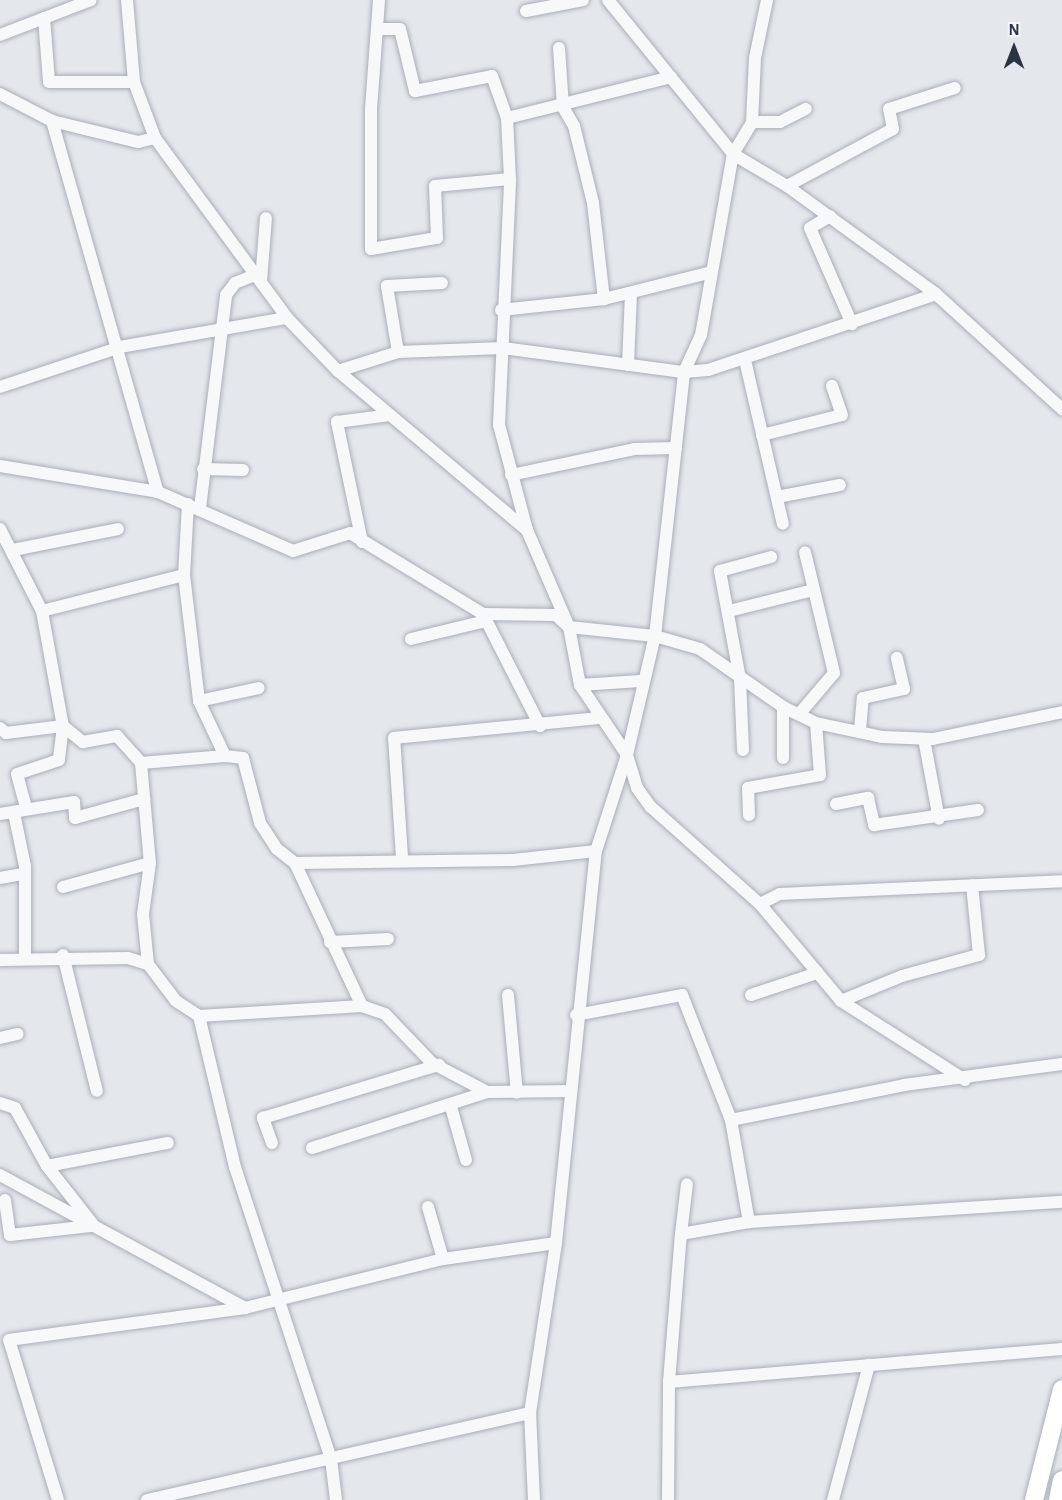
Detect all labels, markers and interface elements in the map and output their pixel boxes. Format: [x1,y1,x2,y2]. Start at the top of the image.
north arrow [984,18,1044,78]
text: N [1008,22,1020,38]

